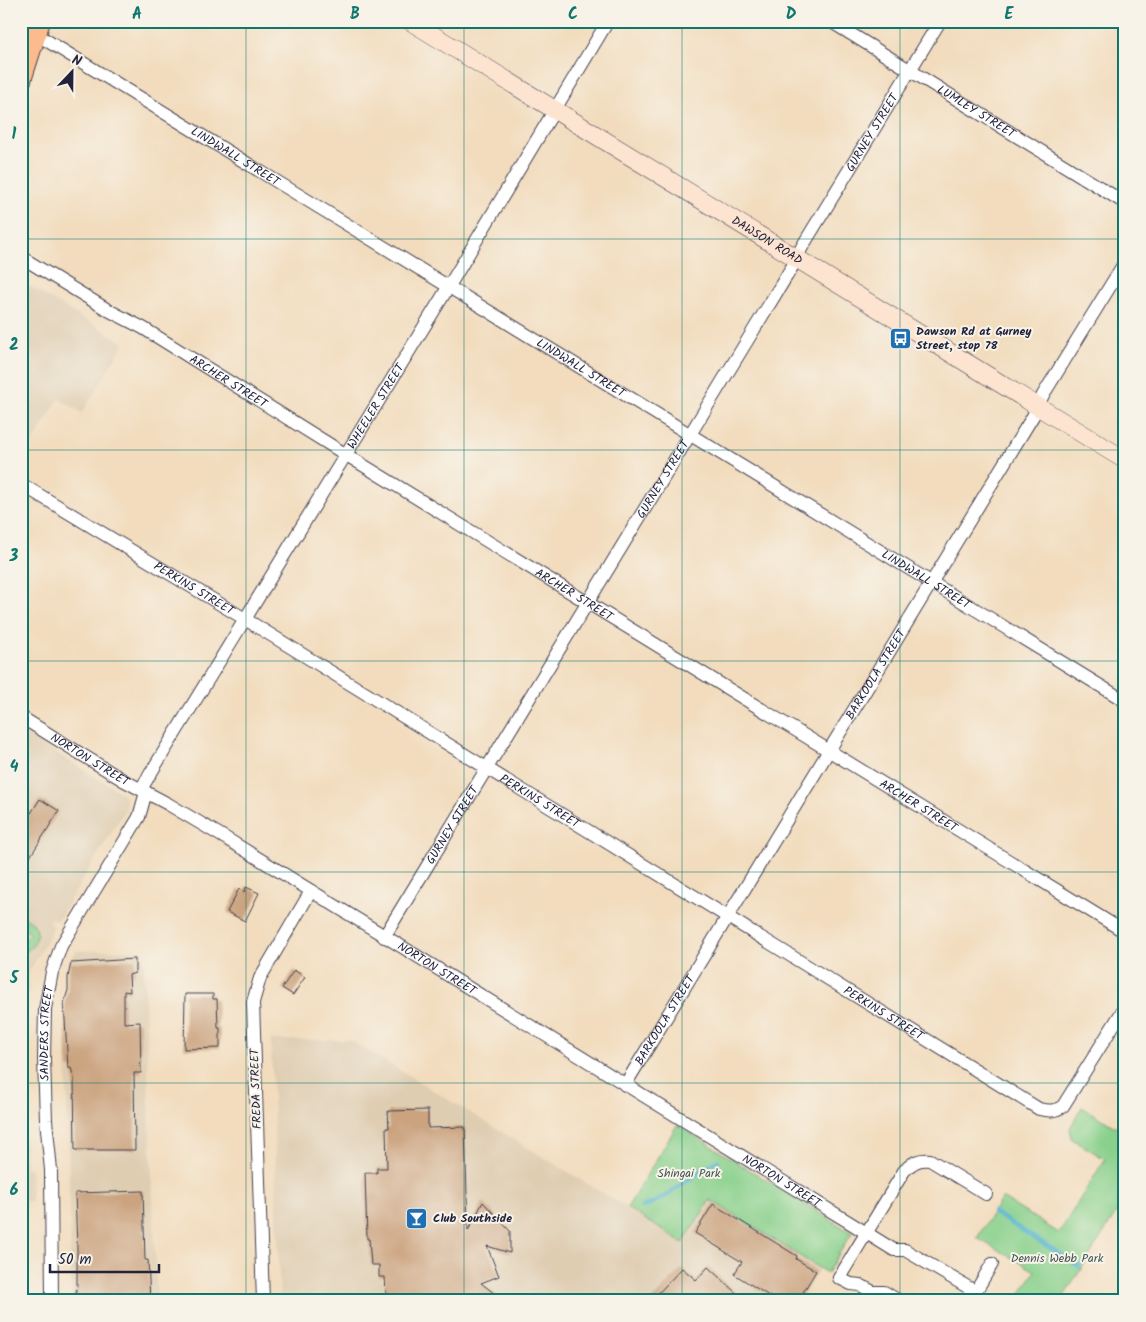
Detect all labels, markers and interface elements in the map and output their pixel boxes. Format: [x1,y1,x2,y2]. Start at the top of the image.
text: A [132,2,142,27]
text: B [350,2,360,27]
text: C [568,2,578,27]
text: D [786,2,797,27]
text: E [1005,2,1015,27]
north arrow [48,48,98,98]
text: N [68,49,85,73]
street label: LUMLEY STREET [934,80,1021,144]
street label: GURNEY STREET [841,88,904,175]
text: 1 [12,122,17,147]
street label: LINDWALL STREET [187,122,285,192]
street label: DAWSON ROAD [728,211,807,270]
place label: Dawson Rd at Gurney Street, stop 78 [916,322,1032,355]
bus stop icon: Dawson Rd at Gurney Street, stop 78 [888,326,912,350]
text: 2 [9,333,19,358]
street label: LINDWALL STREET [533,333,630,403]
street label: ARCHER STREET [186,350,272,414]
street label: WHEELER STREET [342,358,410,452]
street label: GURNEY STREET [632,435,695,522]
text: 3 [9,544,19,569]
street label: LINDWALL STREET [878,545,976,615]
street label: PERKINS STREET [150,557,239,621]
street label: ARCHER STREET [531,563,618,627]
street label: BARKOOLA STREET [841,624,911,723]
street label: NORTON STREET [47,728,134,792]
text: 4 [10,755,19,780]
street label: PERKINS STREET [496,769,585,834]
street label: ARCHER STREET [876,774,963,838]
street label: GURNEY STREET [421,781,484,868]
street label: NORTON STREET [394,937,481,1001]
text: 5 [9,966,20,991]
street label: BARKOOLA STREET [630,970,700,1069]
street label: PERKINS STREET [840,981,929,1046]
street label: SANDERS STREET [35,983,59,1081]
street label: FREDA STREET [245,1047,267,1130]
street label: NORTON STREET [739,1149,826,1213]
park label: Shingai Park [658,1164,721,1183]
text: 6 [10,1178,19,1203]
bar icon: Club Southside [405,1206,429,1230]
place label: Club Southside [433,1209,512,1228]
scale bar [50,1242,159,1274]
text: 50 m [58,1248,92,1272]
park label: Dennis Webb Park [1011,1249,1104,1268]

